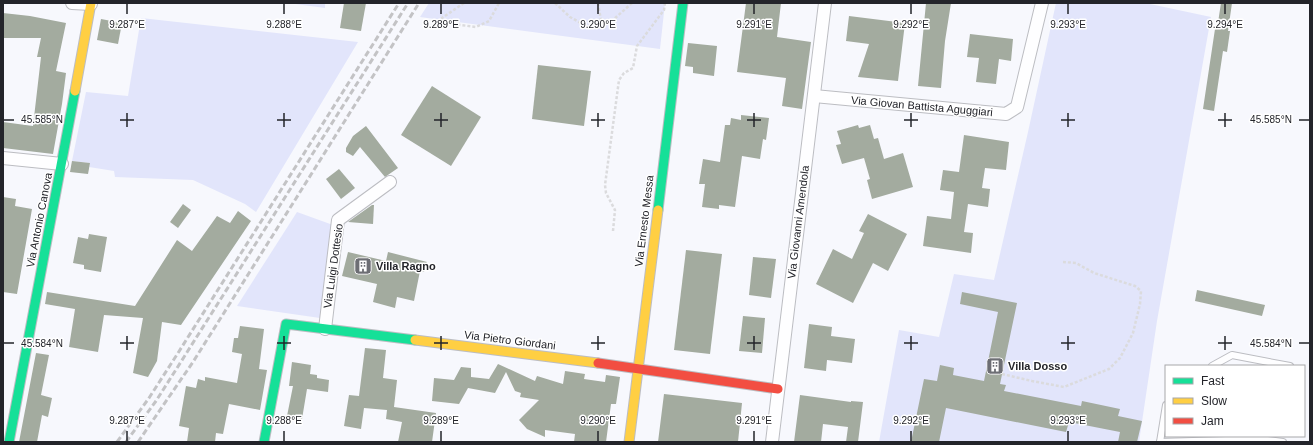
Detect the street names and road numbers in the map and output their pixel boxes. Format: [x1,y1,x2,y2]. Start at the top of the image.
street label: Via Giovan Battista Aguggiari [851,94,993,118]
street label: Via Giovanni Amendola [785,164,811,279]
street label: Via Antonio Canova [24,171,54,268]
street label: Via Ernesto Messa [632,174,656,267]
street label: Via Luigi Dottesio [321,223,345,309]
street label: Via Pietro Giordani [464,328,556,352]

